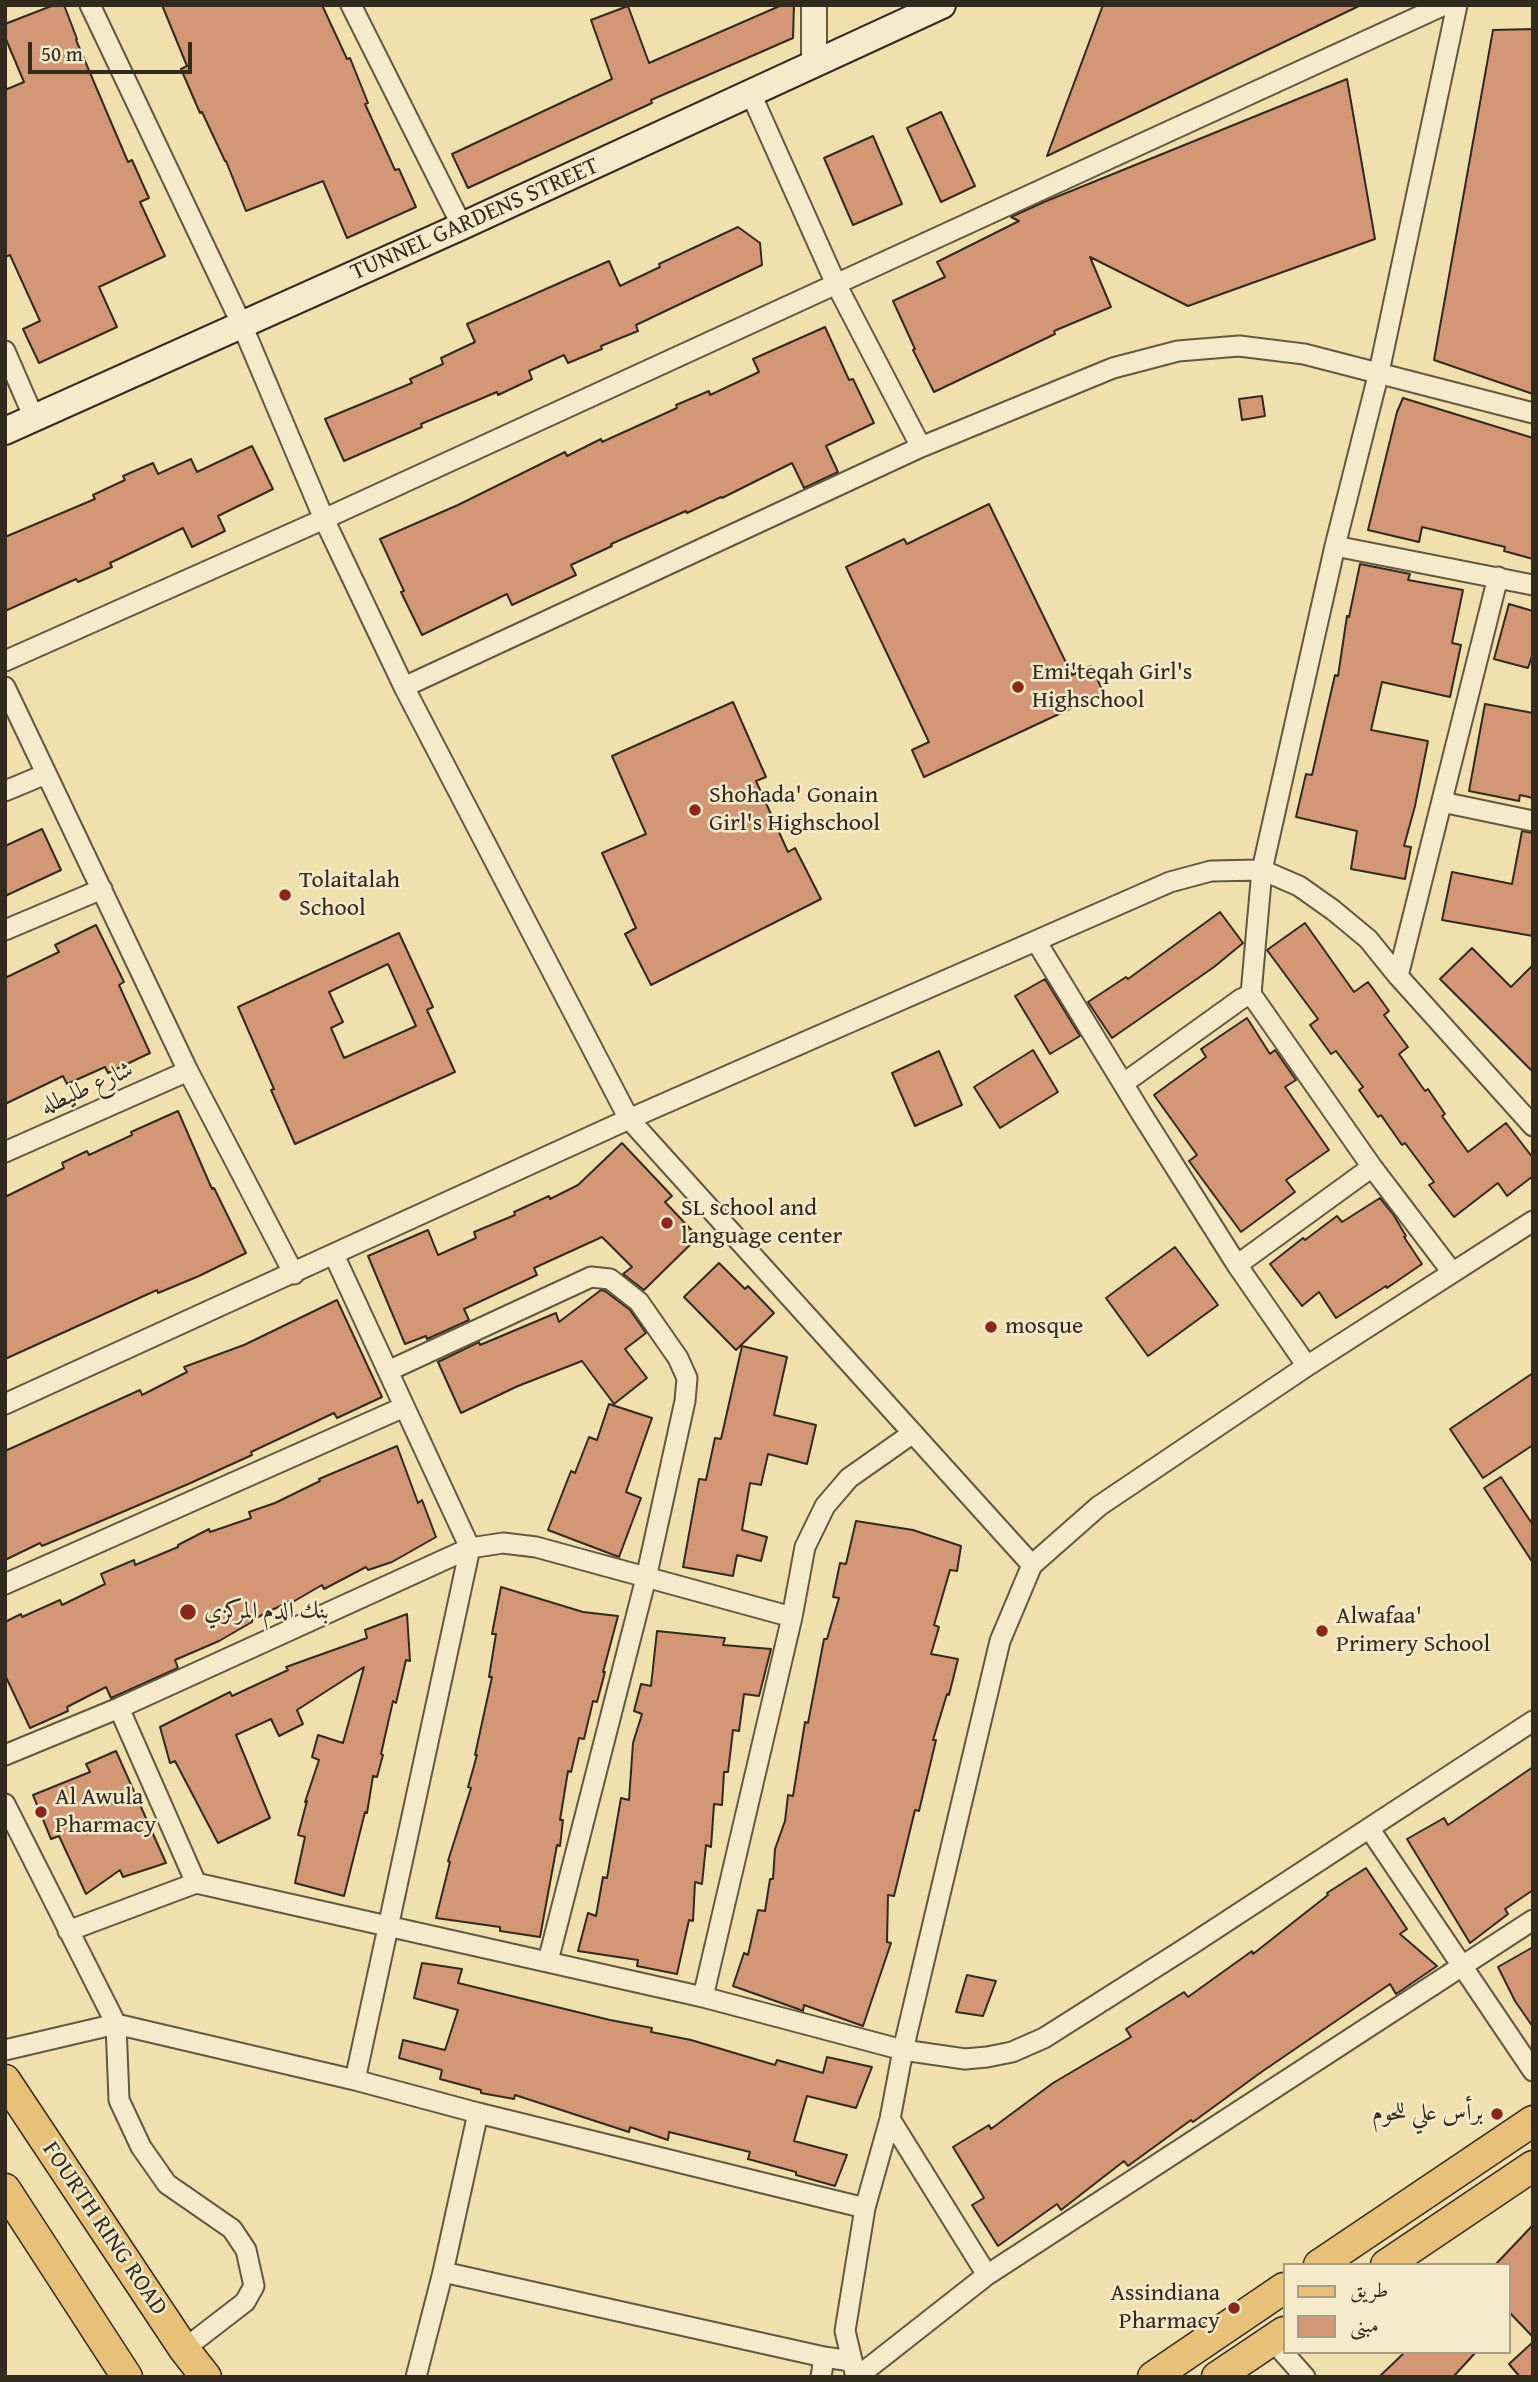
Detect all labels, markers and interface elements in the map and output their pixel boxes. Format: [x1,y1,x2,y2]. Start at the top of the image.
scale bar [32,28,196,72]
text: 50 m [41,38,83,69]
street label: TUNNEL GARDENS STREET [347,152,603,288]
place label: Emi'teqah Girl's Highschool [1032,659,1192,715]
marker: Emi'teqah Girl's Highschool [1010,679,1026,695]
place label: Shohada' Gonain Girl's Highschool [709,782,880,838]
marker: Shohada' Gonain Girl's Highschool [687,802,703,818]
place label: Tolaitalah School [299,867,400,923]
marker: Tolaitalah School [277,887,293,903]
street label: شارع طليطله [36,1056,138,1122]
place label: SL school and language center [681,1195,842,1251]
marker: SL school and language center [659,1215,675,1231]
place label: mosque [1005,1313,1083,1341]
marker: mosque [983,1319,999,1335]
place label: بنك الدم المركزي [204,1598,329,1626]
marker: بنك الدم المركزي [178,1602,198,1622]
place label: Alwafaa' Primery School [1336,1603,1490,1659]
marker: Alwafaa' Primery School [1314,1623,1330,1639]
place label: Al Awula Pharmacy [55,1784,156,1840]
marker: Al Awula Pharmacy [33,1804,49,1820]
place label: برأس علي للحوم [1372,2100,1483,2128]
marker: برأس علي للحوم [1489,2106,1505,2122]
street label: FOURTH RING ROAD [35,2137,173,2321]
legend [1282,2263,1510,2354]
text: طريق [1350,2274,1388,2305]
place label: Assindiana Pharmacy [1110,2280,1220,2336]
marker: Assindiana Pharmacy [1226,2300,1242,2316]
text: مبنى [1350,2309,1379,2340]

